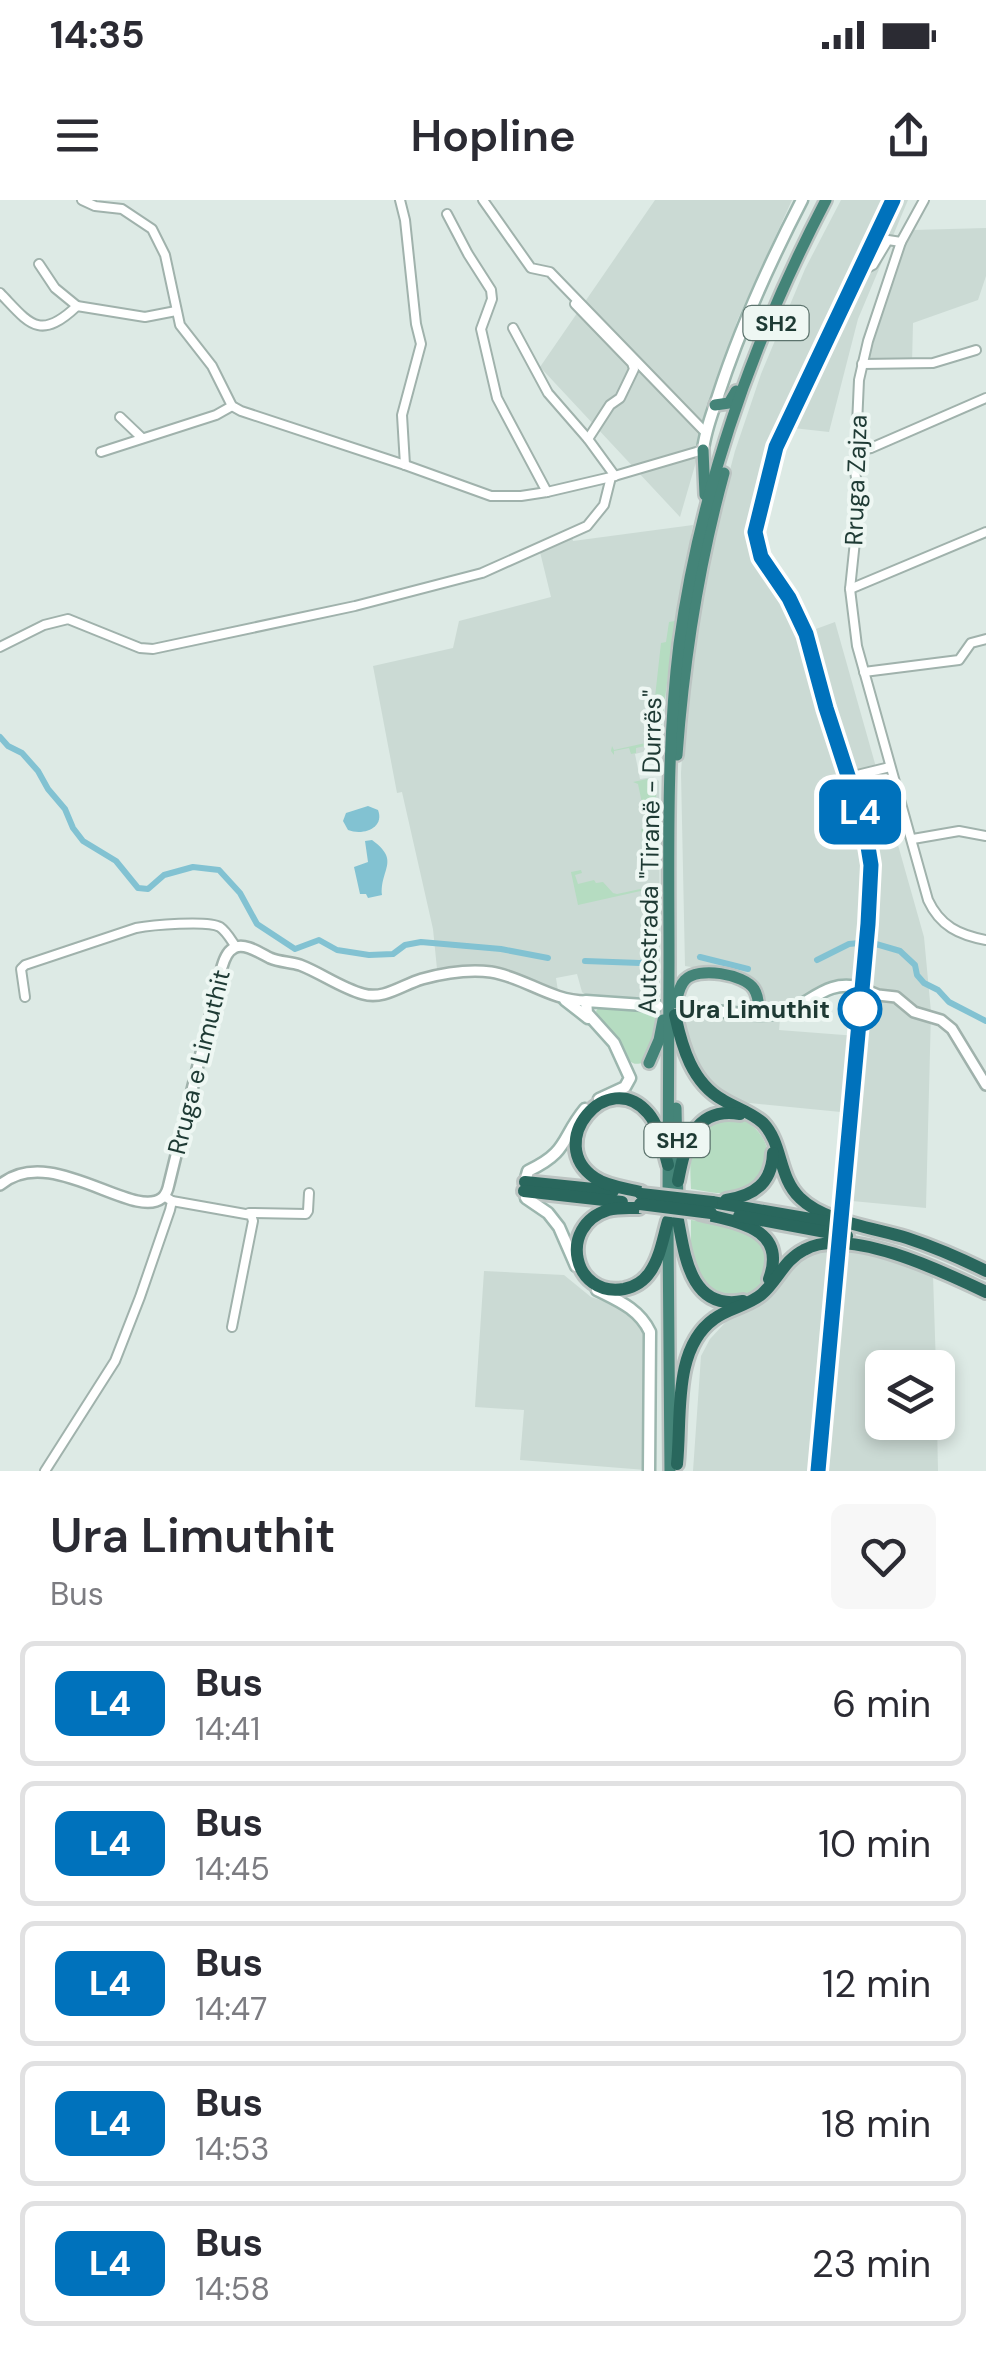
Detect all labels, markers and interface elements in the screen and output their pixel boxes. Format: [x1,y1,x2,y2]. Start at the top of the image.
text: 14:35 [50,10,145,60]
text: Hopline [410,106,576,165]
icon: menu [50,108,105,163]
icon: share [881,108,936,163]
road number: SH2 [744,306,808,340]
street label: Rruga Zajza [837,414,875,546]
street label: Autostrada "Tiranë - Durrës" [631,689,669,1015]
line badge: L4 [815,780,905,844]
text: L4 [839,789,881,835]
street label: Rruga e Limuthit [160,966,238,1158]
marker: Ura Limuthit [839,988,881,1030]
place label: Ura Limuthit [678,993,830,1026]
road number: SH2 [644,1123,710,1157]
map controls [865,1350,955,1440]
button: layers [865,1350,955,1440]
text: Ura Limuthit [50,1504,335,1567]
button: heart [831,1504,936,1609]
text: Bus [50,1573,104,1615]
text: Bus [195,1658,263,1708]
text: 6 min [832,1679,931,1729]
text: L4 [89,1680,131,1726]
text: 14:41 [195,1708,260,1750]
text: Bus [195,1798,263,1848]
text: 10 min [818,1819,931,1869]
text: L4 [89,1820,131,1866]
text: 14:45 [195,1848,270,1890]
text: Bus [195,1938,263,1988]
text: 12 min [822,1959,931,2009]
text: L4 [89,1960,131,2006]
text: 14:47 [195,1988,267,2030]
text: Bus [195,2078,263,2128]
text: 18 min [821,2099,931,2149]
text: L4 [89,2100,131,2146]
text: 14:53 [195,2128,269,2170]
text: Bus [195,2218,263,2268]
text: 23 min [812,2239,931,2289]
text: L4 [89,2240,131,2286]
text: 14:58 [195,2268,270,2310]

